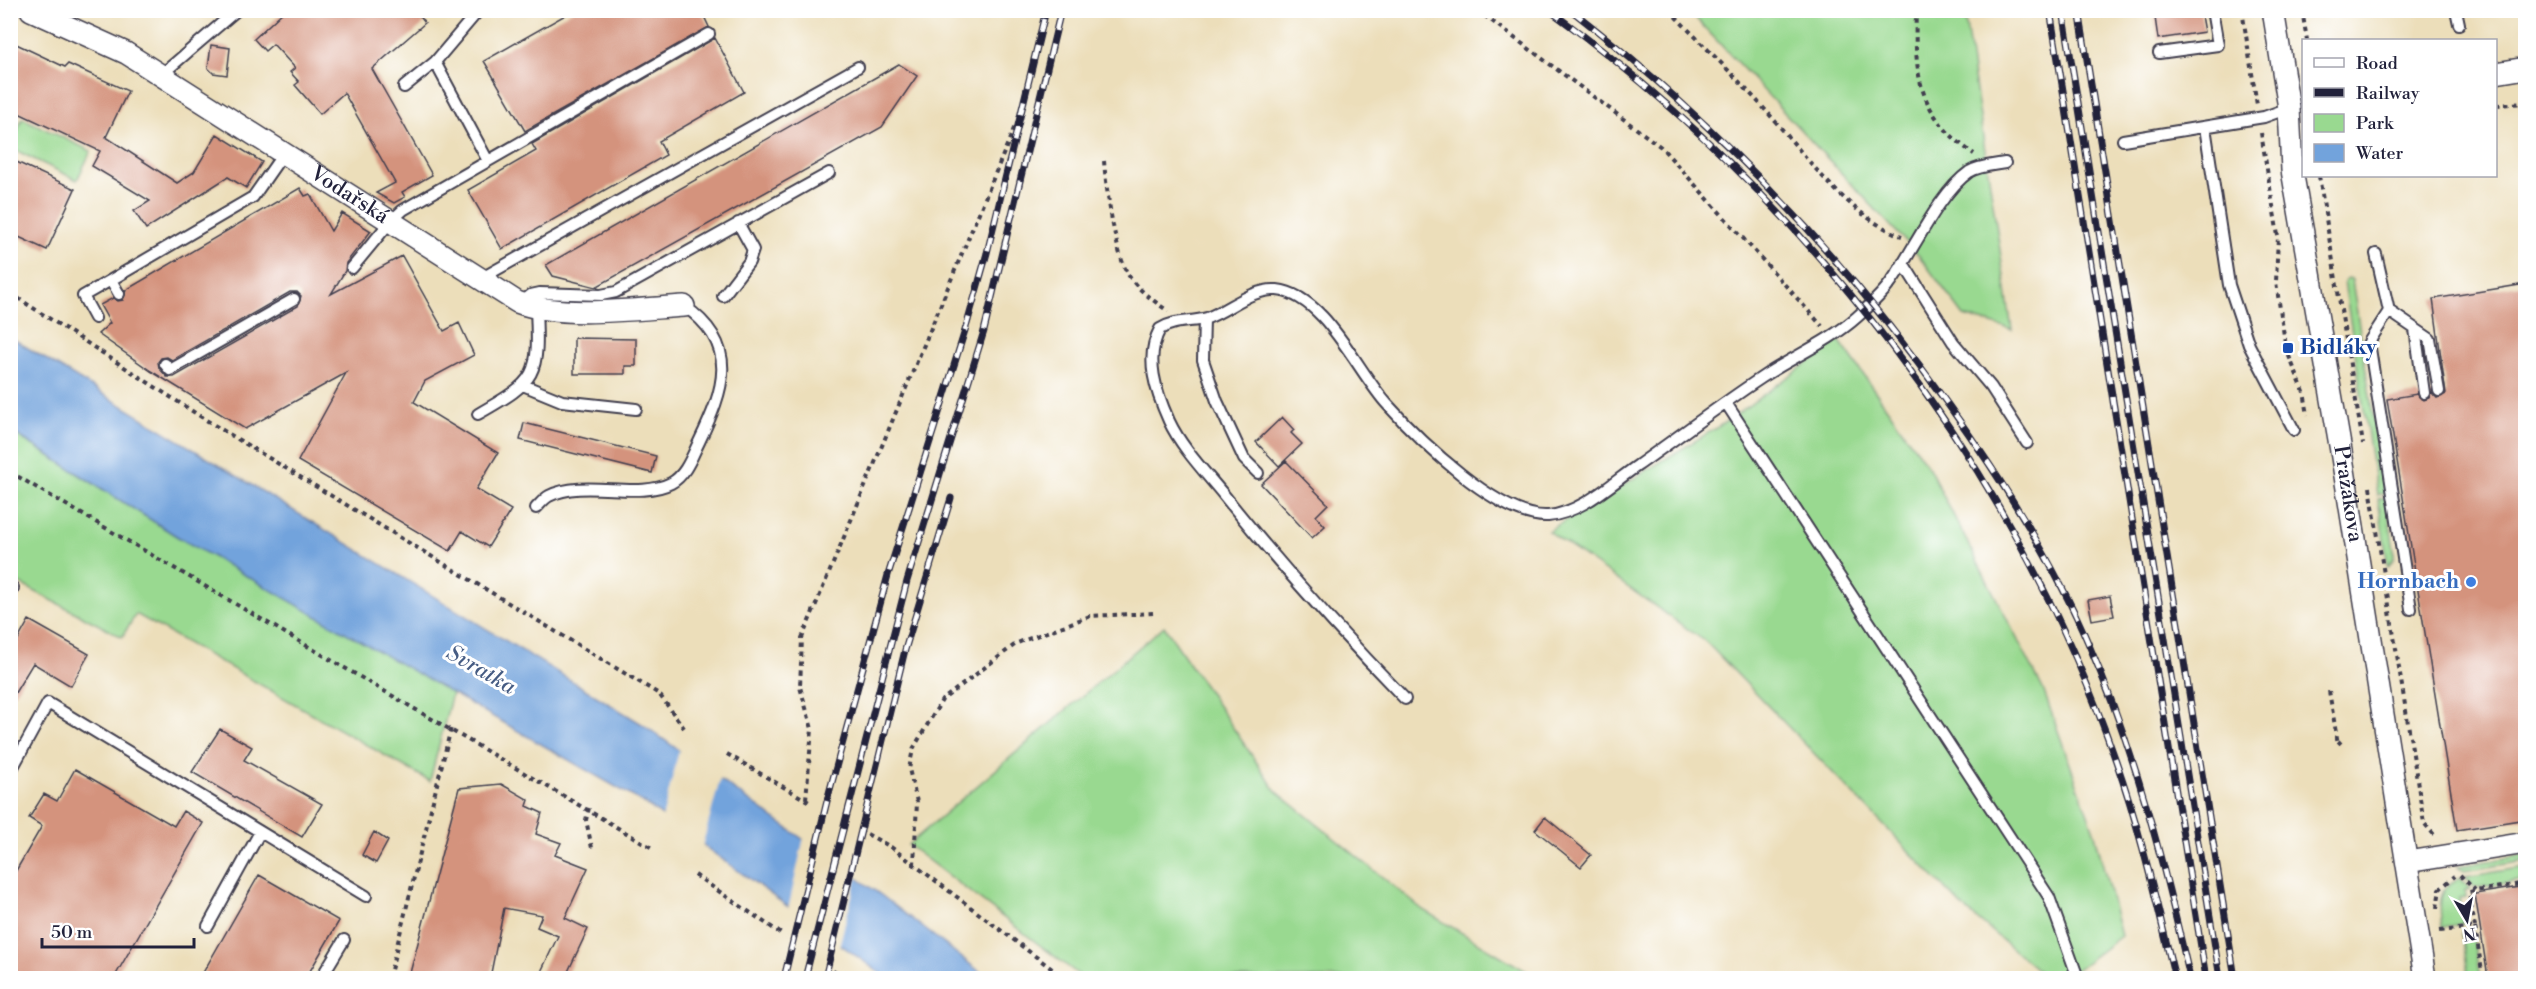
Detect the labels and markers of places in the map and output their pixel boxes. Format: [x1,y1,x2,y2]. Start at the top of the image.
place label: Bidláky [2300,335,2377,361]
marker: Bidláky [2281,341,2295,355]
place label: Hornbach [2357,569,2459,595]
marker: Hornbach [2464,575,2478,589]

